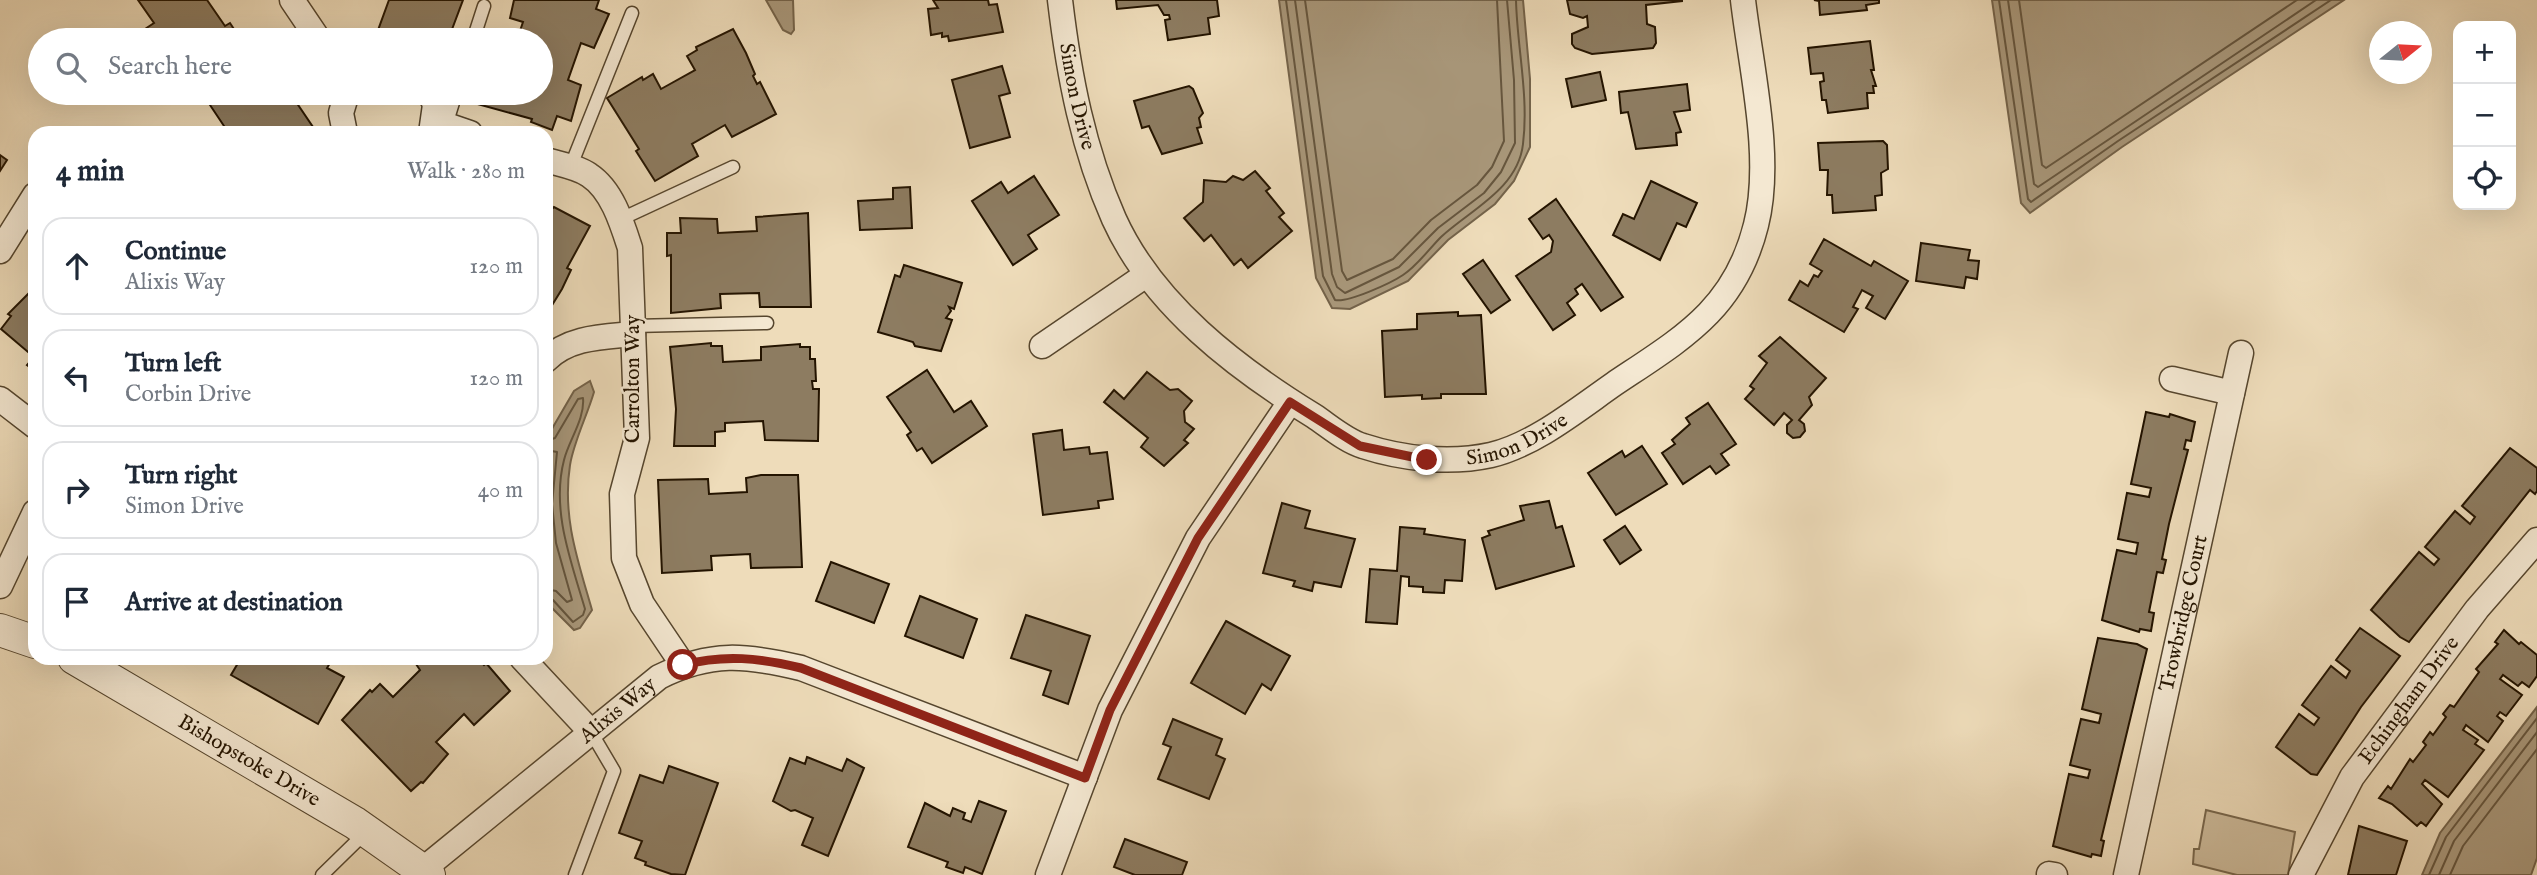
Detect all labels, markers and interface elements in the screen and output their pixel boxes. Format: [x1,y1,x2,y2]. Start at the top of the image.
north arrow [2369,21,2432,84]
map controls [2453,21,2516,210]
button: + [2453,21,2516,84]
search box [28,28,553,105]
street label: Simon Drive [1052,41,1102,153]
icon: search [52,48,90,86]
text: Search here [108,50,232,83]
button: − [2453,84,2516,147]
button: locate [2453,147,2516,210]
text: 4 min [56,153,124,191]
text: Walk · 280 m [407,157,525,186]
text: Continue [125,235,226,268]
icon: ahead [58,247,96,285]
text: 120 m [470,252,523,281]
text: Alixis Way [125,268,225,297]
street label: Carrolton Way [620,314,647,443]
text: Turn left [125,347,222,380]
icon: left [58,359,96,397]
text: 120 m [470,364,523,393]
text: Corbin Drive [125,380,251,409]
street label: Simon Drive [1465,407,1573,472]
route end [1411,444,1442,475]
text: Turn right [125,459,238,492]
icon: right [58,471,96,509]
text: 40 m [478,476,523,505]
text: Simon Drive [125,492,244,521]
street label: Trowbridge Court [2153,532,2214,694]
icon: arrive [58,583,96,621]
text: Arrive at destination [125,586,343,619]
street label: Echingham Drive [2353,631,2466,770]
route start [667,649,698,680]
street label: Alixis Way [573,671,662,750]
street label: Bishopstoke Drive [173,708,326,813]

